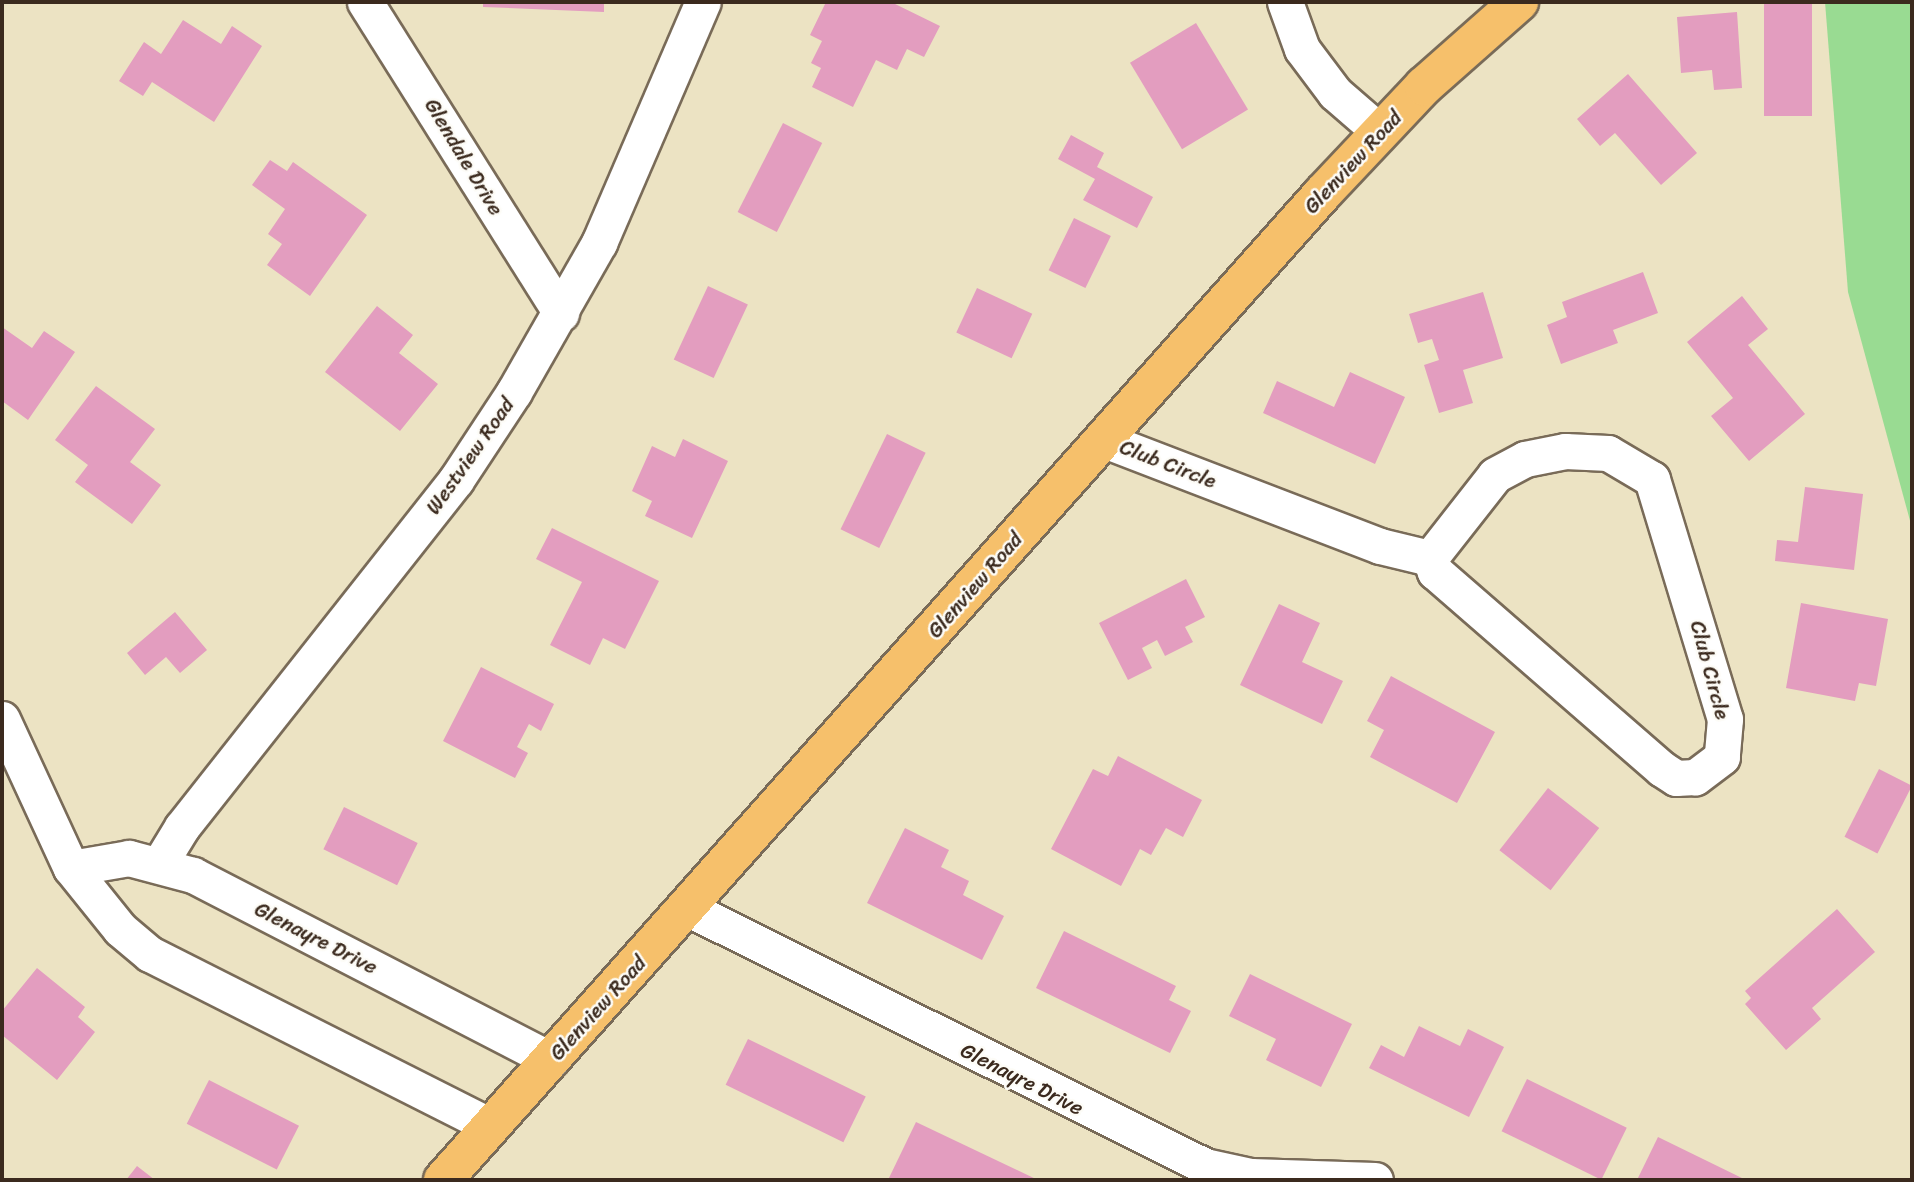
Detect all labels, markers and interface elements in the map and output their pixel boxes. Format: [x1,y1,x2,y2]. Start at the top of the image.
street label: Glendale Drive [419,94,509,220]
street label: Glenview Road [1299,105,1407,219]
street label: Westview Road [421,393,519,519]
street label: Club Circle [1116,434,1220,494]
street label: Glenview Road [922,527,1028,643]
street label: Club Circle [1685,618,1735,722]
street label: Glenayre Drive [250,896,382,980]
street label: Glenview Road [545,951,651,1065]
street label: Glenayre Drive [956,1037,1088,1121]

